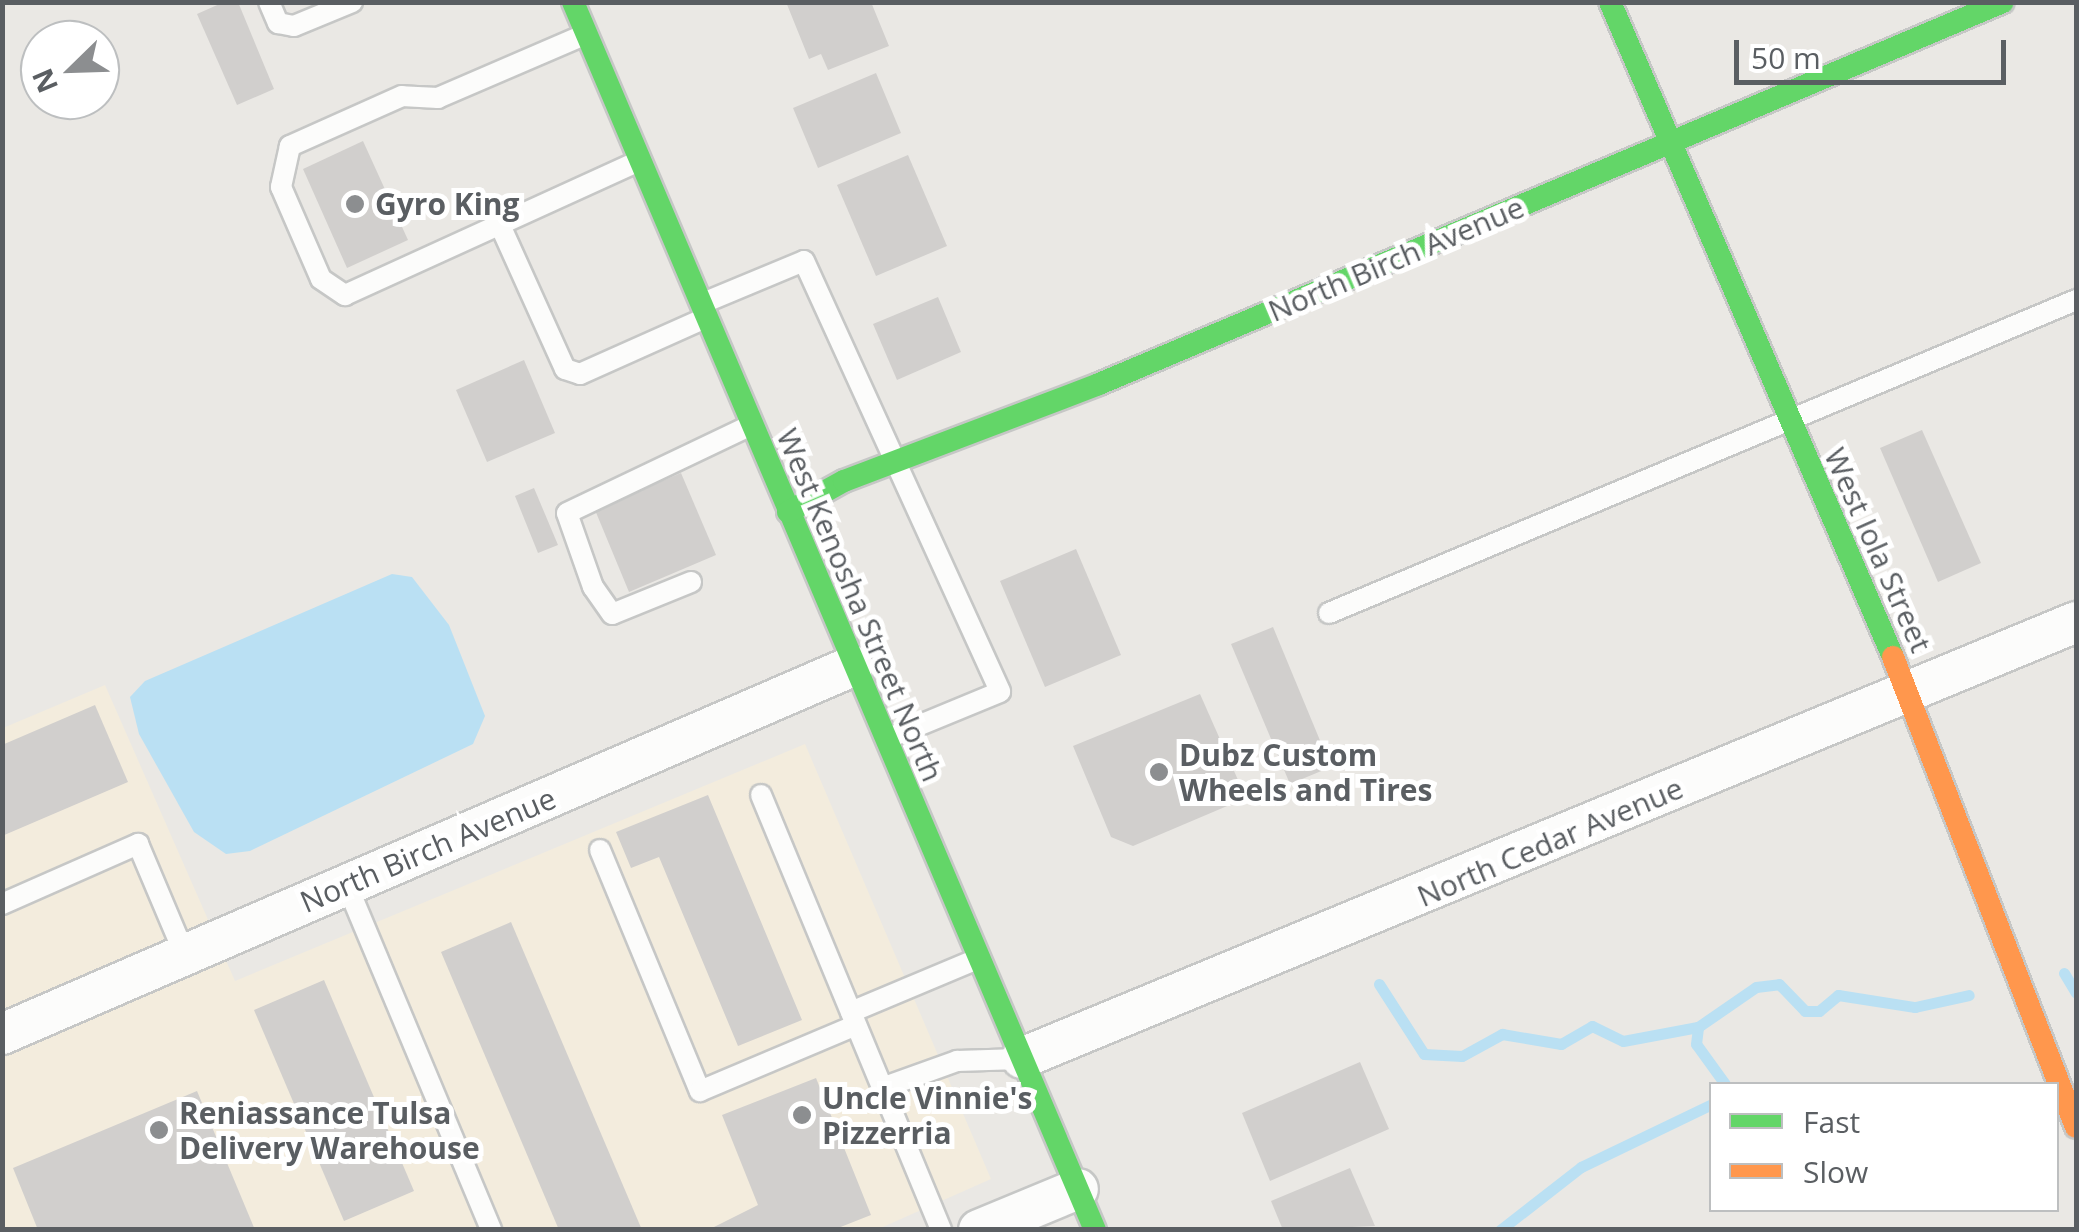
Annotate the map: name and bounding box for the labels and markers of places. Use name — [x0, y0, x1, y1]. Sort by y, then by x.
place label: Gyro King — [375, 186, 520, 222]
marker: Gyro King — [344, 193, 366, 215]
place label: Dubz Custom Wheels and Tires — [1179, 737, 1432, 808]
marker: Dubz Custom Wheels and Tires — [1148, 761, 1170, 783]
place label: Uncle Vinnie's Pizzerria — [822, 1080, 1032, 1150]
place label: Reniassance Tulsa Delivery Warehouse — [179, 1095, 480, 1166]
marker: Uncle Vinnie's Pizzerria — [791, 1104, 813, 1126]
marker: Reniassance Tulsa Delivery Warehouse — [148, 1119, 170, 1141]

